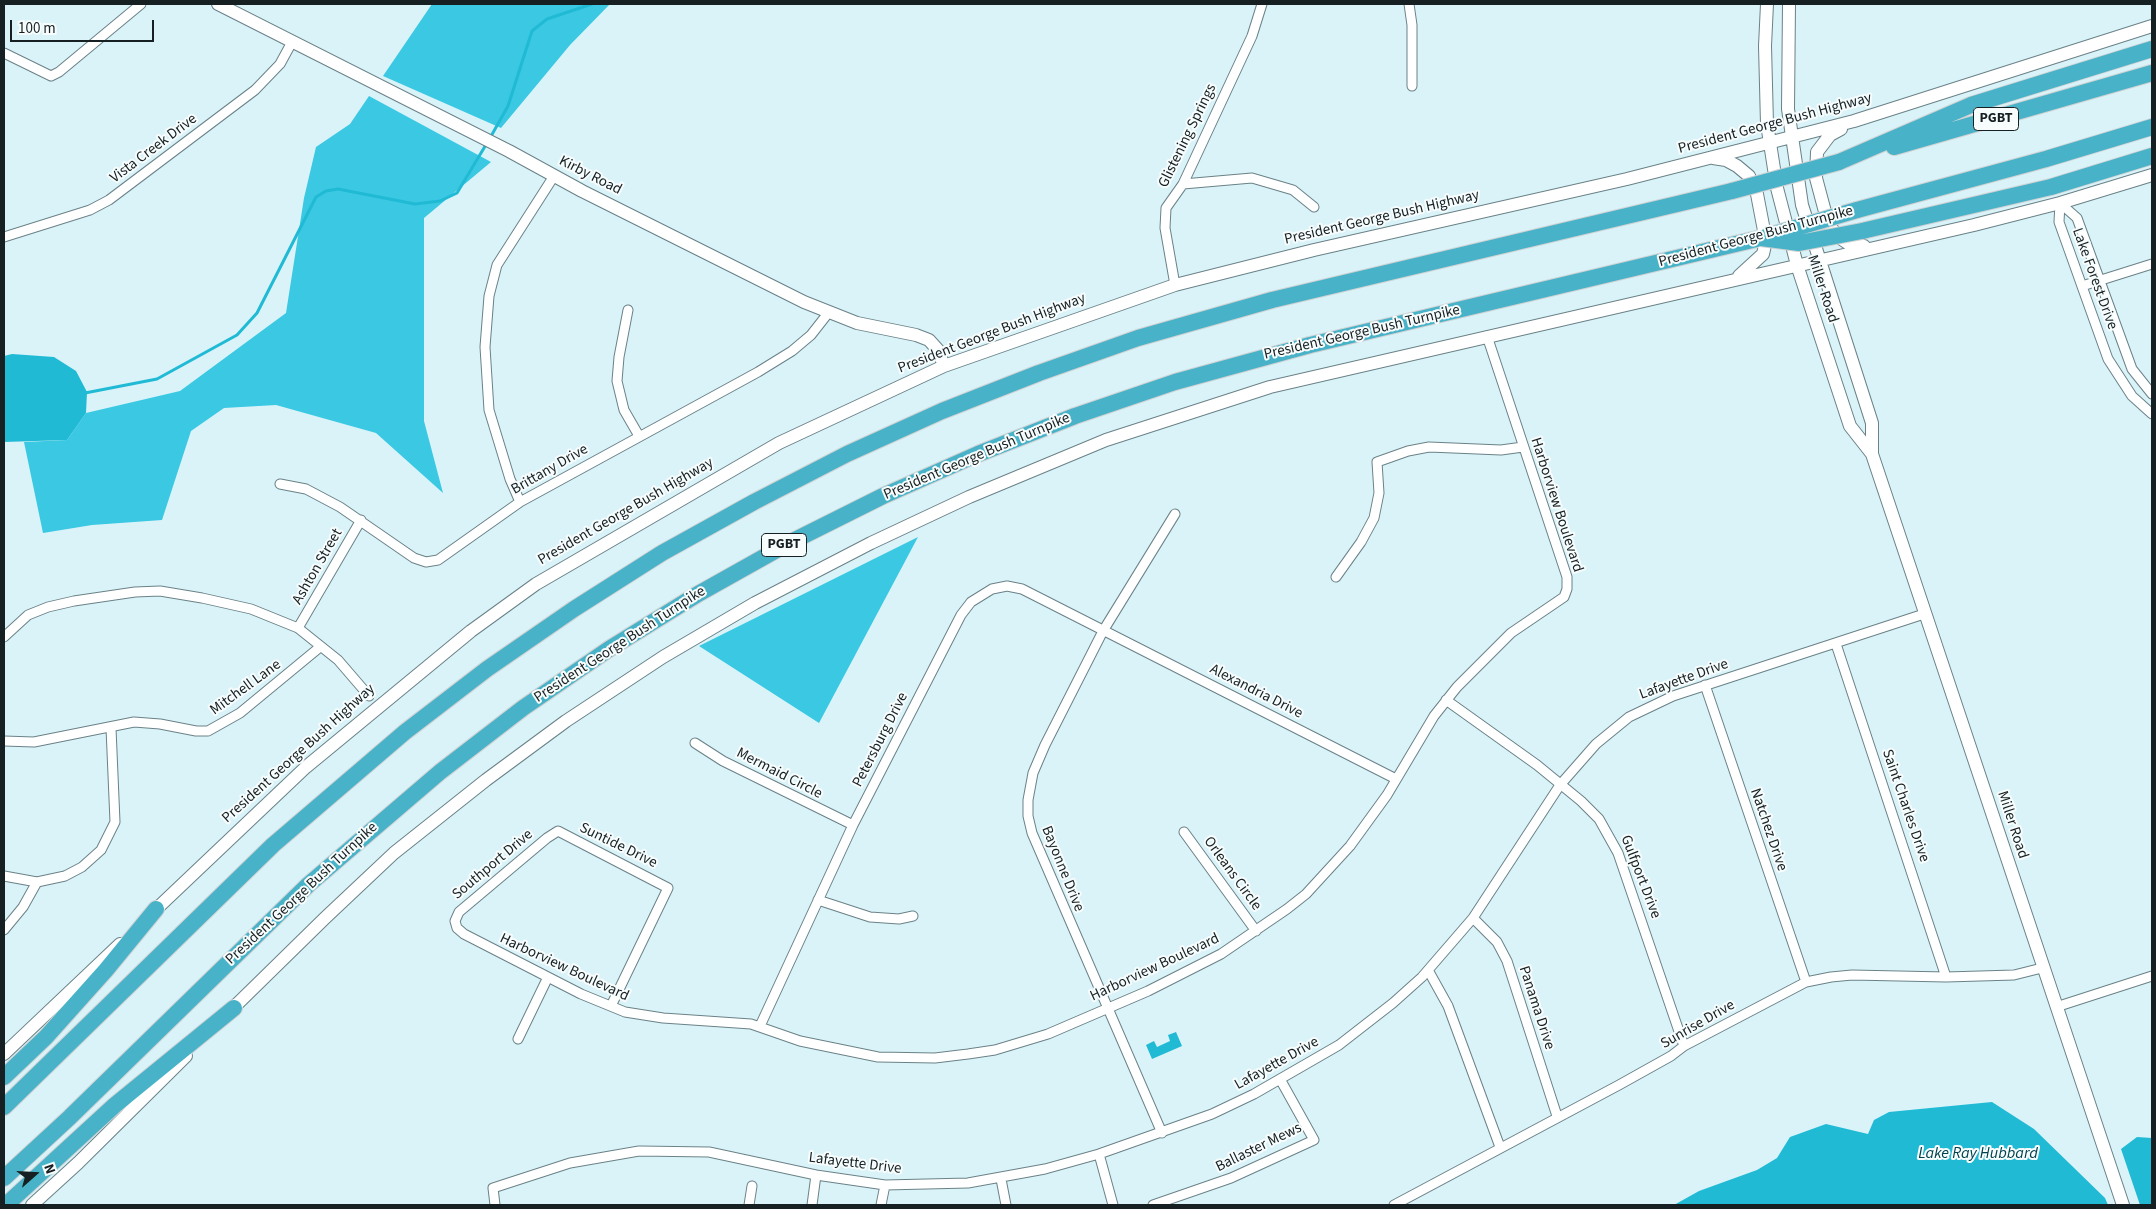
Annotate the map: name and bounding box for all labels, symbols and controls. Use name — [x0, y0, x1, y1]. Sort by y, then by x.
scale bar — [12, 10, 156, 42]
text: 100 m — [18, 18, 56, 39]
street label: Glistening Springs — [1155, 81, 1221, 191]
street label: President George Bush Highway — [1676, 89, 1874, 159]
road number: PGBT — [1974, 108, 2018, 130]
street label: Vista Creek Drive — [107, 110, 201, 188]
street label: Kirby Road — [556, 153, 624, 199]
street label: President George Bush Highway — [1283, 187, 1481, 249]
street label: President George Bush Turnpike — [1657, 202, 1855, 272]
street label: Lake Forest Drive — [2067, 226, 2121, 332]
street label: Miller Road — [1803, 253, 1841, 325]
street label: President George Bush Highway — [896, 290, 1088, 378]
street label: President George Bush Turnpike — [1262, 302, 1462, 364]
street label: President George Bush Turnpike — [881, 410, 1073, 504]
street label: Harborview Boulevard — [1526, 435, 1586, 575]
street label: Brittany Drive — [508, 441, 592, 499]
street label: President George Bush Highway — [535, 454, 717, 570]
street label: Ashton Street — [289, 526, 347, 608]
road number: PGBT — [762, 534, 806, 556]
street label: President George Bush Turnpike — [531, 583, 709, 707]
street label: Mitchell Lane — [207, 656, 285, 720]
street label: Lafayette Drive — [1637, 656, 1731, 704]
street label: Alexandria Drive — [1207, 661, 1305, 723]
street label: President George Bush Highway — [219, 681, 379, 827]
street label: Petersburg Drive — [849, 690, 913, 790]
street label: Mermaid Circle — [733, 745, 825, 803]
street label: Saint Charles Drive — [1877, 747, 1933, 865]
street label: Natchez Drive — [1745, 786, 1791, 874]
street label: Miller Road — [1993, 789, 2031, 861]
street label: President George Bush Turnpike — [222, 819, 382, 969]
street label: Suntide Drive — [576, 819, 660, 873]
street label: Bayonne Drive — [1037, 824, 1087, 914]
street label: Southport Drive — [449, 826, 537, 904]
street label: Gulfport Drive — [1616, 833, 1664, 921]
street label: Orleans Circle — [1199, 834, 1265, 914]
street label: Harborview Boulevard — [496, 930, 632, 1006]
street label: Harborview Boulevard — [1087, 930, 1223, 1006]
street label: Panama Drive — [1514, 964, 1558, 1052]
street label: Sunrise Drive — [1658, 997, 1738, 1053]
street label: Lafayette Drive — [1232, 1034, 1322, 1094]
street label: Ballaster Mews — [1213, 1119, 1305, 1177]
water label: Lake Ray Hubbard — [1918, 1144, 2038, 1164]
north arrow — [10, 1149, 60, 1199]
street label: Lafayette Drive — [808, 1149, 902, 1179]
text: N — [38, 1161, 60, 1177]

